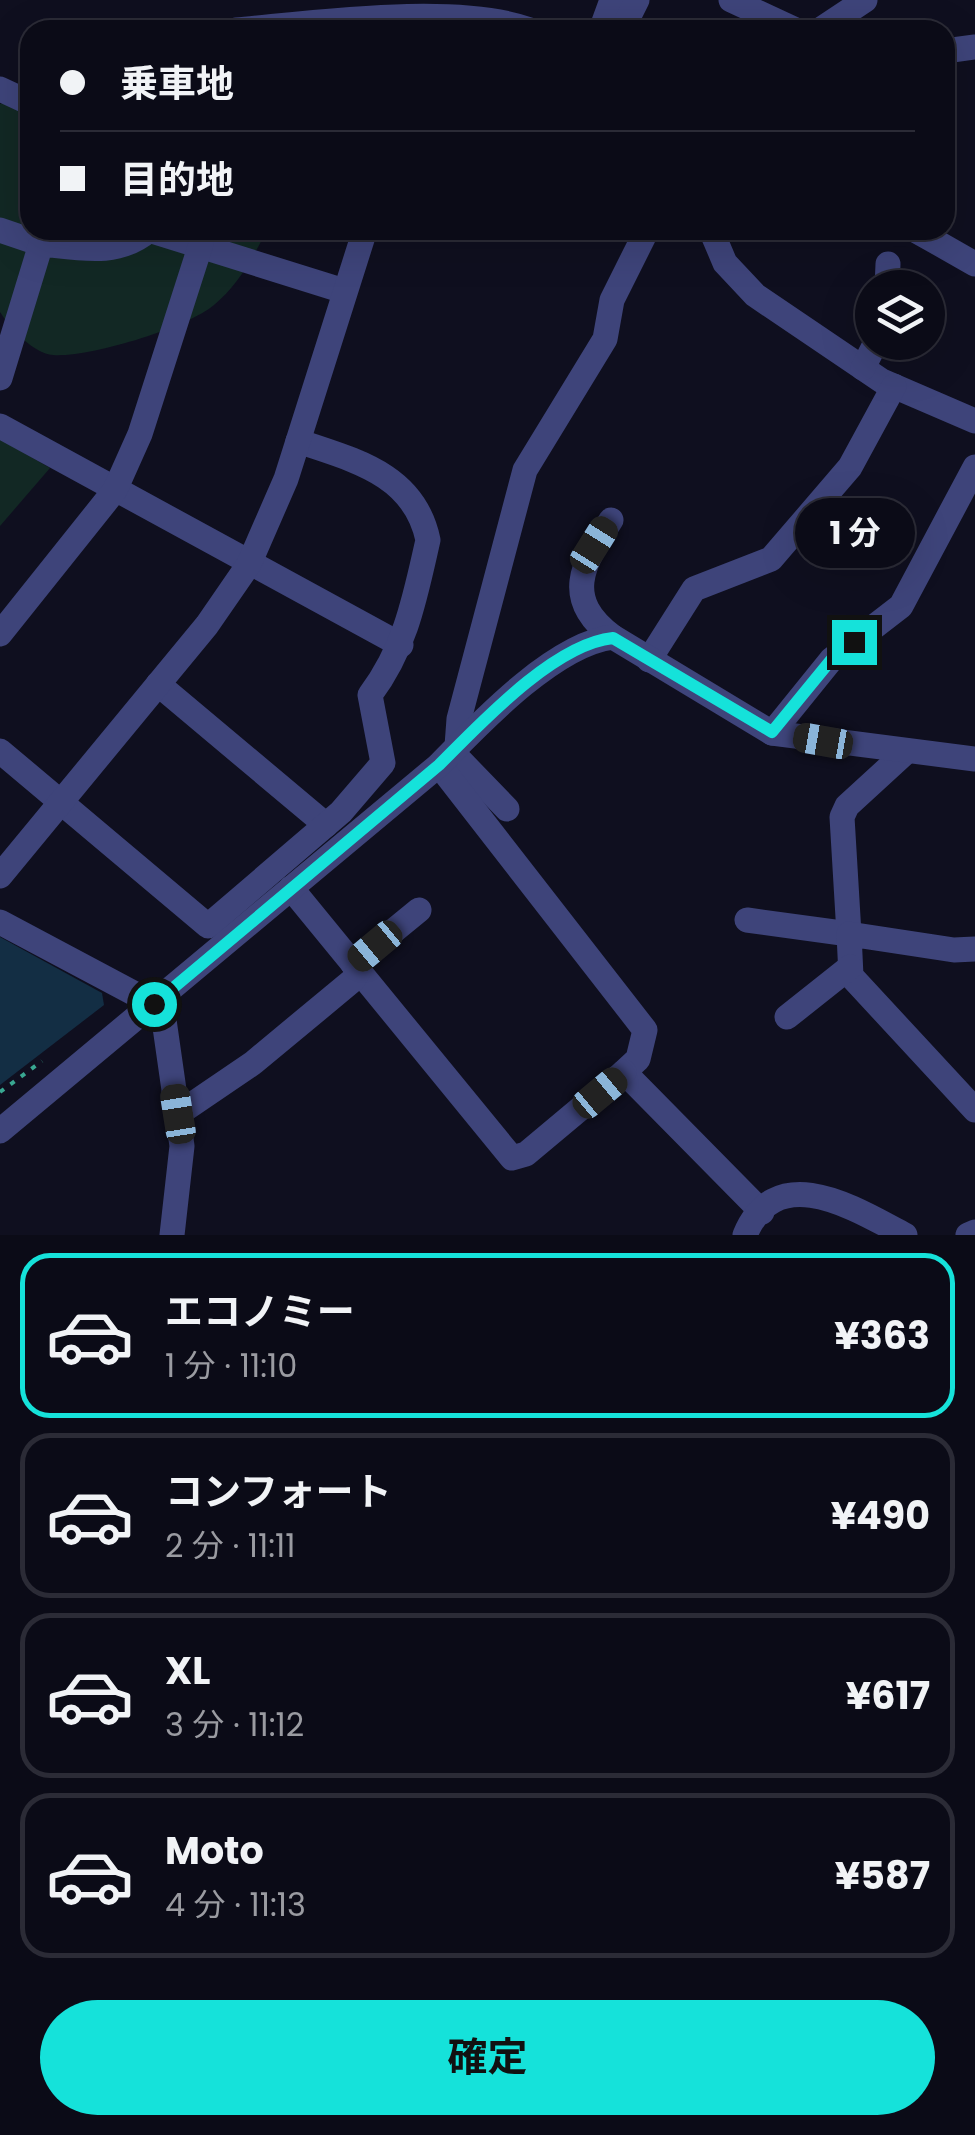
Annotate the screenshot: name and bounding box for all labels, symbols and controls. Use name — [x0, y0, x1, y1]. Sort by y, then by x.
text: 乗車地 — [120, 57, 234, 110]
text: 目的地 — [120, 153, 234, 206]
map controls — [855, 270, 945, 360]
button: layers — [855, 270, 945, 360]
callout: 1 分 — [794, 497, 914, 567]
text: 1 分 — [830, 510, 880, 555]
car — [565, 512, 623, 578]
route end — [832, 620, 877, 665]
car — [791, 721, 855, 761]
car — [342, 915, 408, 977]
route start — [132, 982, 177, 1027]
car — [567, 1062, 633, 1124]
car — [158, 1082, 198, 1146]
text: エコノミー — [165, 1285, 355, 1338]
icon: car — [45, 1291, 135, 1381]
text: ¥363 — [834, 1309, 930, 1362]
text: 1 分 · 11:10 — [165, 1343, 297, 1388]
text: コンフォート — [165, 1465, 392, 1518]
icon: car — [45, 1471, 135, 1561]
text: ¥490 — [831, 1489, 930, 1542]
text: 2 分 · 11:11 — [165, 1523, 296, 1568]
text: XL — [165, 1644, 210, 1697]
icon: car — [45, 1651, 135, 1741]
text: ¥617 — [846, 1669, 930, 1722]
text: 3 分 · 11:12 — [165, 1702, 304, 1747]
text: Moto — [165, 1824, 264, 1877]
icon: car — [45, 1831, 135, 1921]
text: ¥587 — [835, 1849, 930, 1902]
text: 4 分 · 11:13 — [165, 1882, 306, 1927]
button: 確定 — [40, 2000, 935, 2115]

